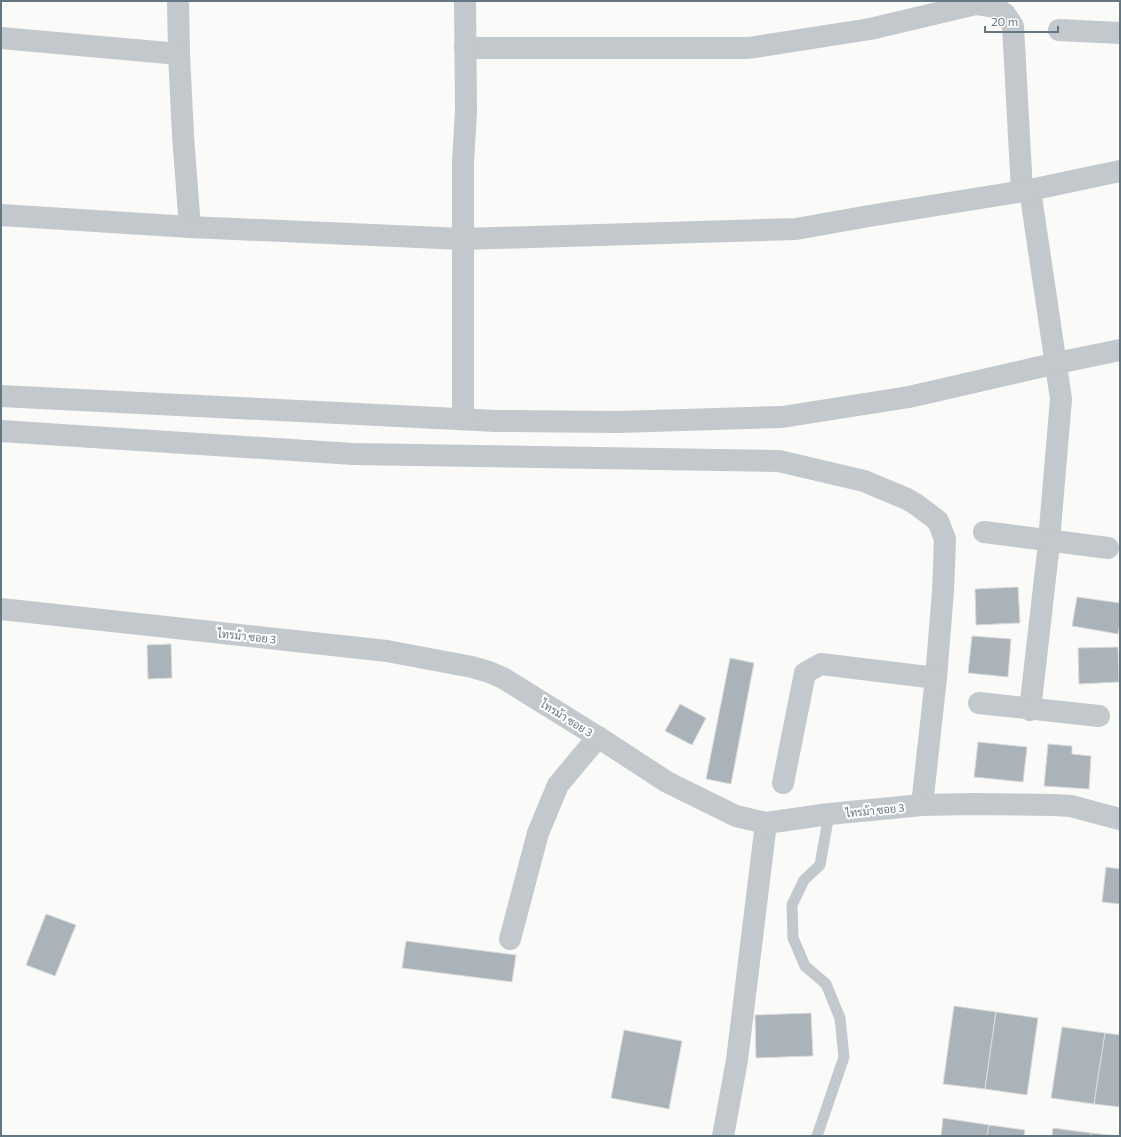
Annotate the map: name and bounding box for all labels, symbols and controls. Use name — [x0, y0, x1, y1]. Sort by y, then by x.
scale bar — [985, 8, 1058, 34]
text: 20 m — [991, 14, 1018, 28]
street label: ไทรม้า ซอย 3 — [216, 625, 277, 646]
street label: ไทรม้า ซอย 3 — [538, 695, 596, 739]
street label: ไทรม้า ซอย 3 — [844, 799, 905, 820]

